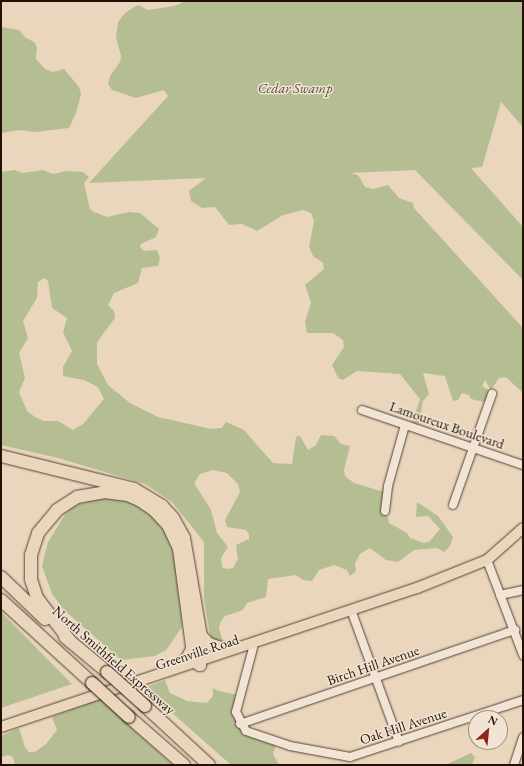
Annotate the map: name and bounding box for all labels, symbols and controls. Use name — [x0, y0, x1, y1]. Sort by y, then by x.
park label: Cedar Swamp — [258, 80, 332, 96]
street label: Lamoureux Boulevard — [388, 398, 506, 452]
street label: North Smithfield Expressway — [49, 602, 179, 718]
street label: Greenville Road — [153, 631, 241, 673]
street label: Birch Hill Avenue — [325, 641, 421, 689]
street label: Oak Hill Avenue — [358, 704, 448, 748]
north arrow — [468, 710, 508, 750]
text: N — [486, 712, 500, 728]

